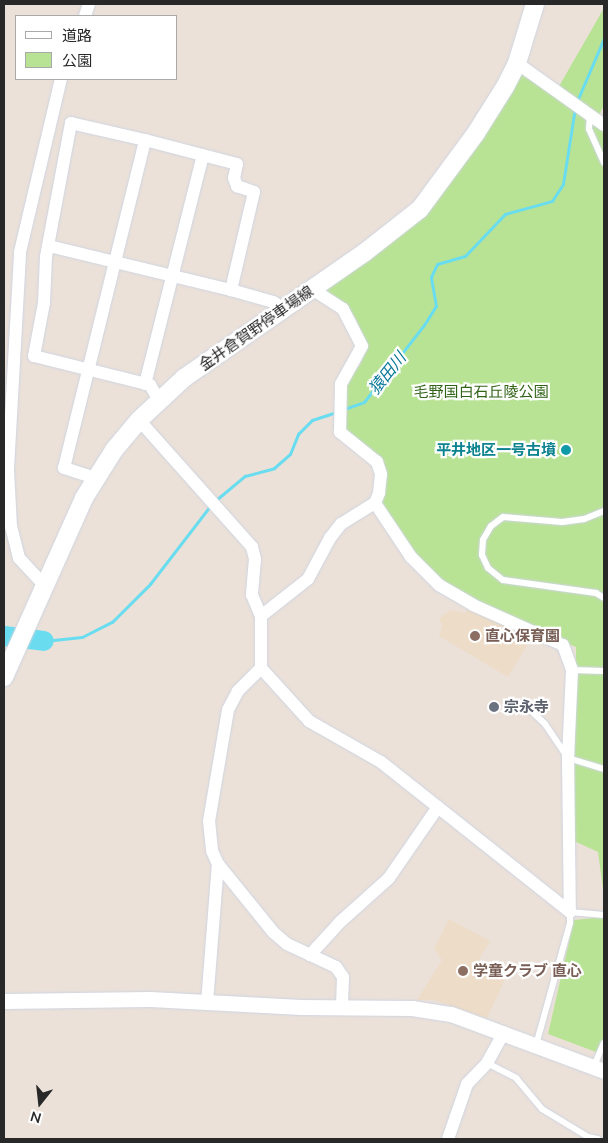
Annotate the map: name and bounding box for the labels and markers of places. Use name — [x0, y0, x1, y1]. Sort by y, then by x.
place label: 平井地区一号古墳 — [436, 441, 556, 459]
marker: 平井地区一号古墳 — [560, 444, 572, 456]
place label: 直心保育園 — [485, 627, 560, 645]
marker: 直心保育園 — [469, 630, 481, 642]
place label: 宗永寺 — [504, 698, 549, 716]
marker: 宗永寺 — [488, 701, 500, 713]
place label: 学童クラブ 直心 — [473, 962, 582, 980]
marker: 学童クラブ 直心 — [457, 965, 469, 977]

